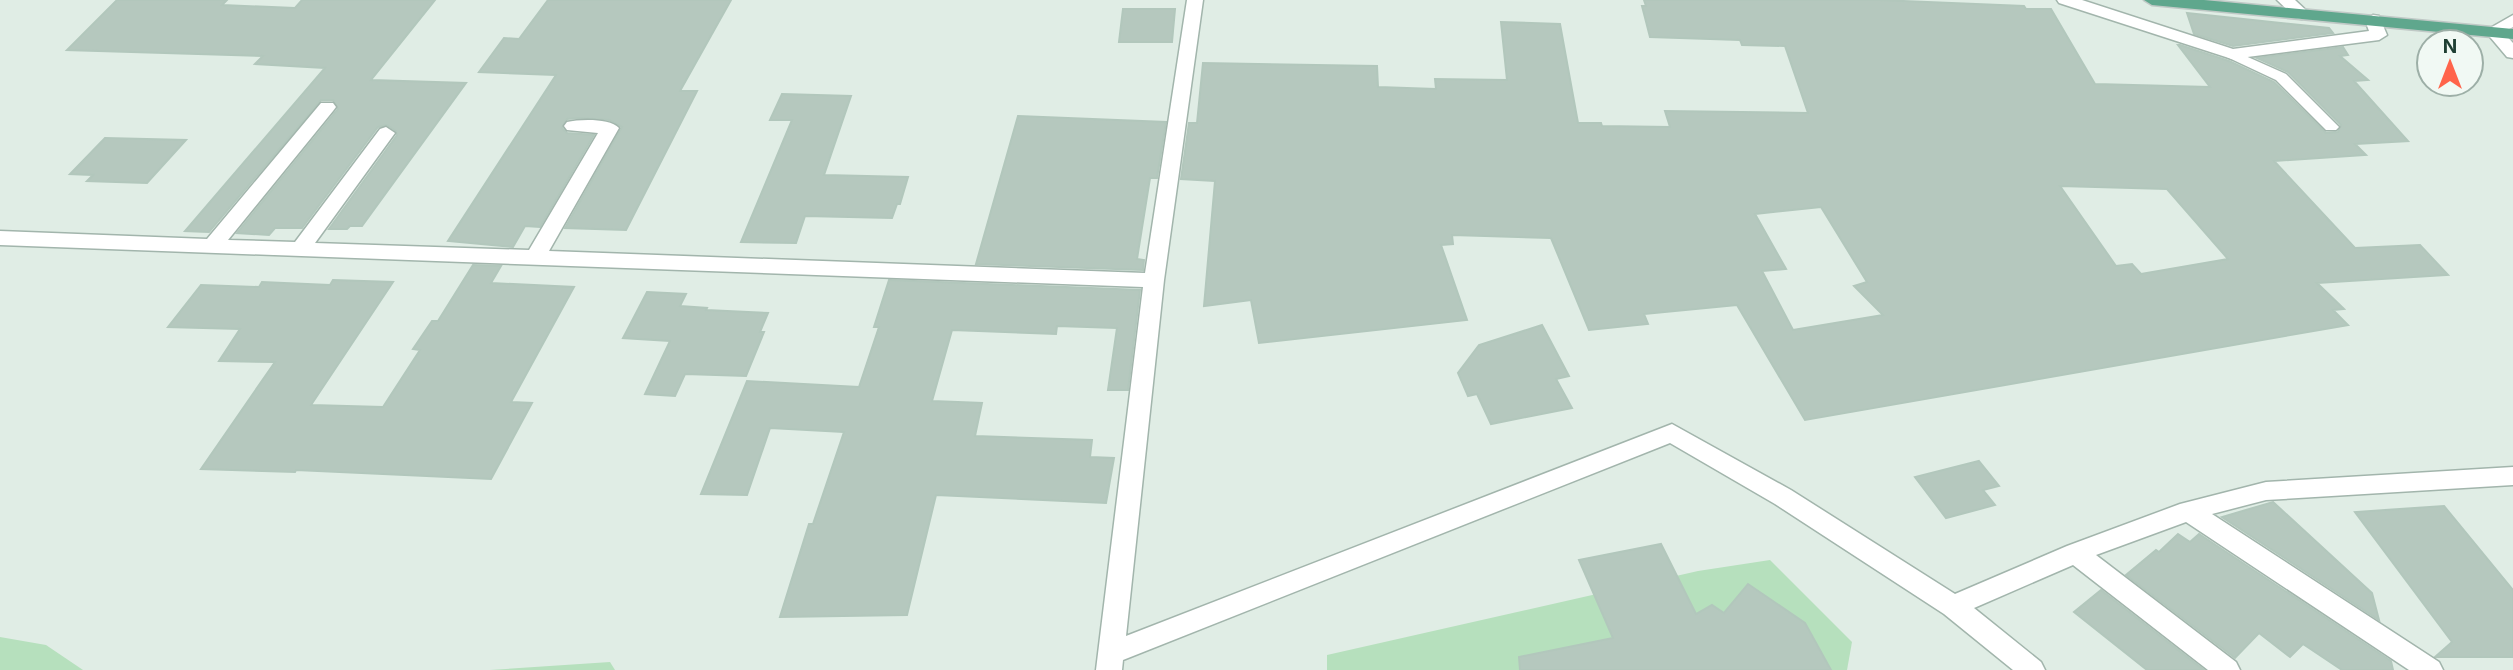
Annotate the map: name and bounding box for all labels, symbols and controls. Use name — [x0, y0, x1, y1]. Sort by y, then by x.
north arrow — [2415, 28, 2485, 98]
text: N — [2443, 35, 2457, 58]

